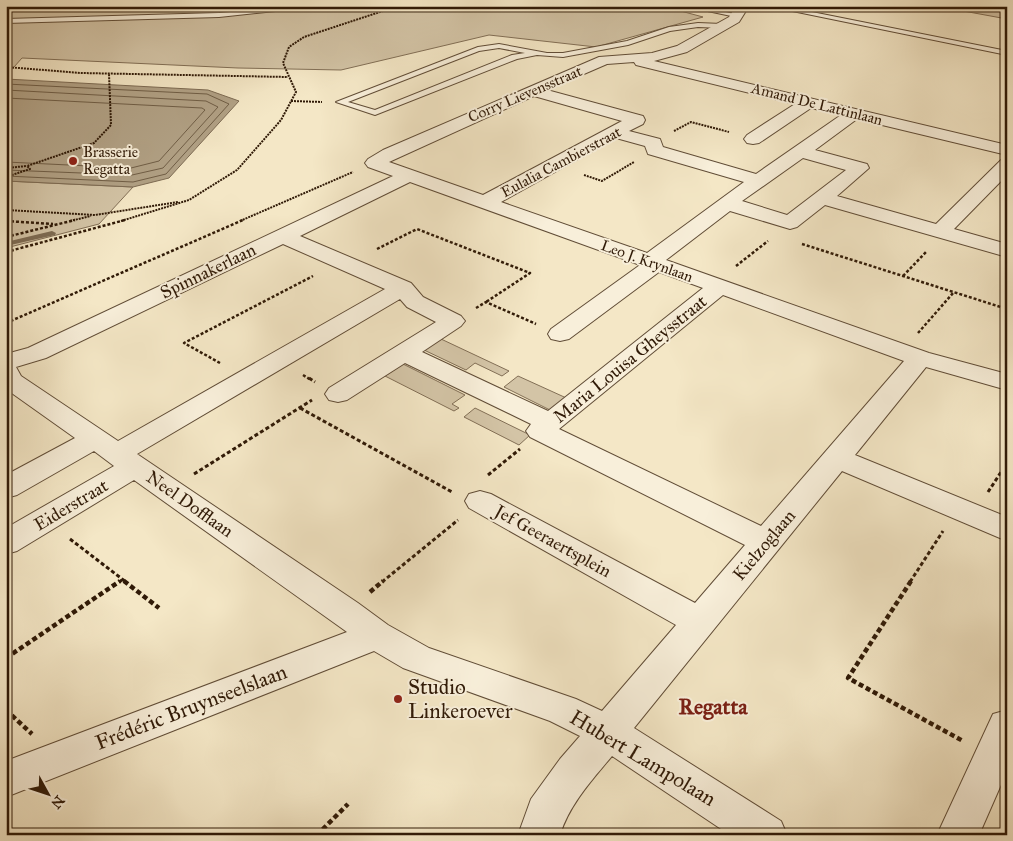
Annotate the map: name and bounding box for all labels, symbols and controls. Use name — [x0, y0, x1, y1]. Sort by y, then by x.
street label: Corry Lievensstraat — [465, 62, 585, 126]
street label: Amand De Lattinlaan — [749, 79, 884, 129]
street label: Eulalia Cambierstraat — [498, 122, 625, 201]
place label: Brasserie Regatta — [83, 143, 138, 178]
marker: Brasserie Regatta — [67, 155, 79, 167]
street label: Leo J. Krynlaan — [598, 236, 695, 287]
street label: Spinnakerlaan — [157, 238, 260, 304]
street label: Maria Louisa Gheysstraat — [549, 290, 712, 428]
street label: Neel Dofflaan — [142, 466, 238, 542]
street label: Eiderstraat — [30, 474, 112, 536]
street label: Jef Geeraertsplein — [489, 499, 615, 583]
street label: Kielzoglaan — [728, 505, 801, 586]
street label: Frédéric Bruynseelslaan — [91, 658, 291, 756]
place label: Studio Linkeroever — [408, 674, 513, 724]
marker: Studio Linkeroever — [392, 693, 404, 705]
district label: Regatta — [679, 693, 748, 720]
street label: Hubert Lampolaan — [565, 704, 721, 812]
north arrow — [22, 768, 72, 818]
text: N — [47, 792, 68, 812]

